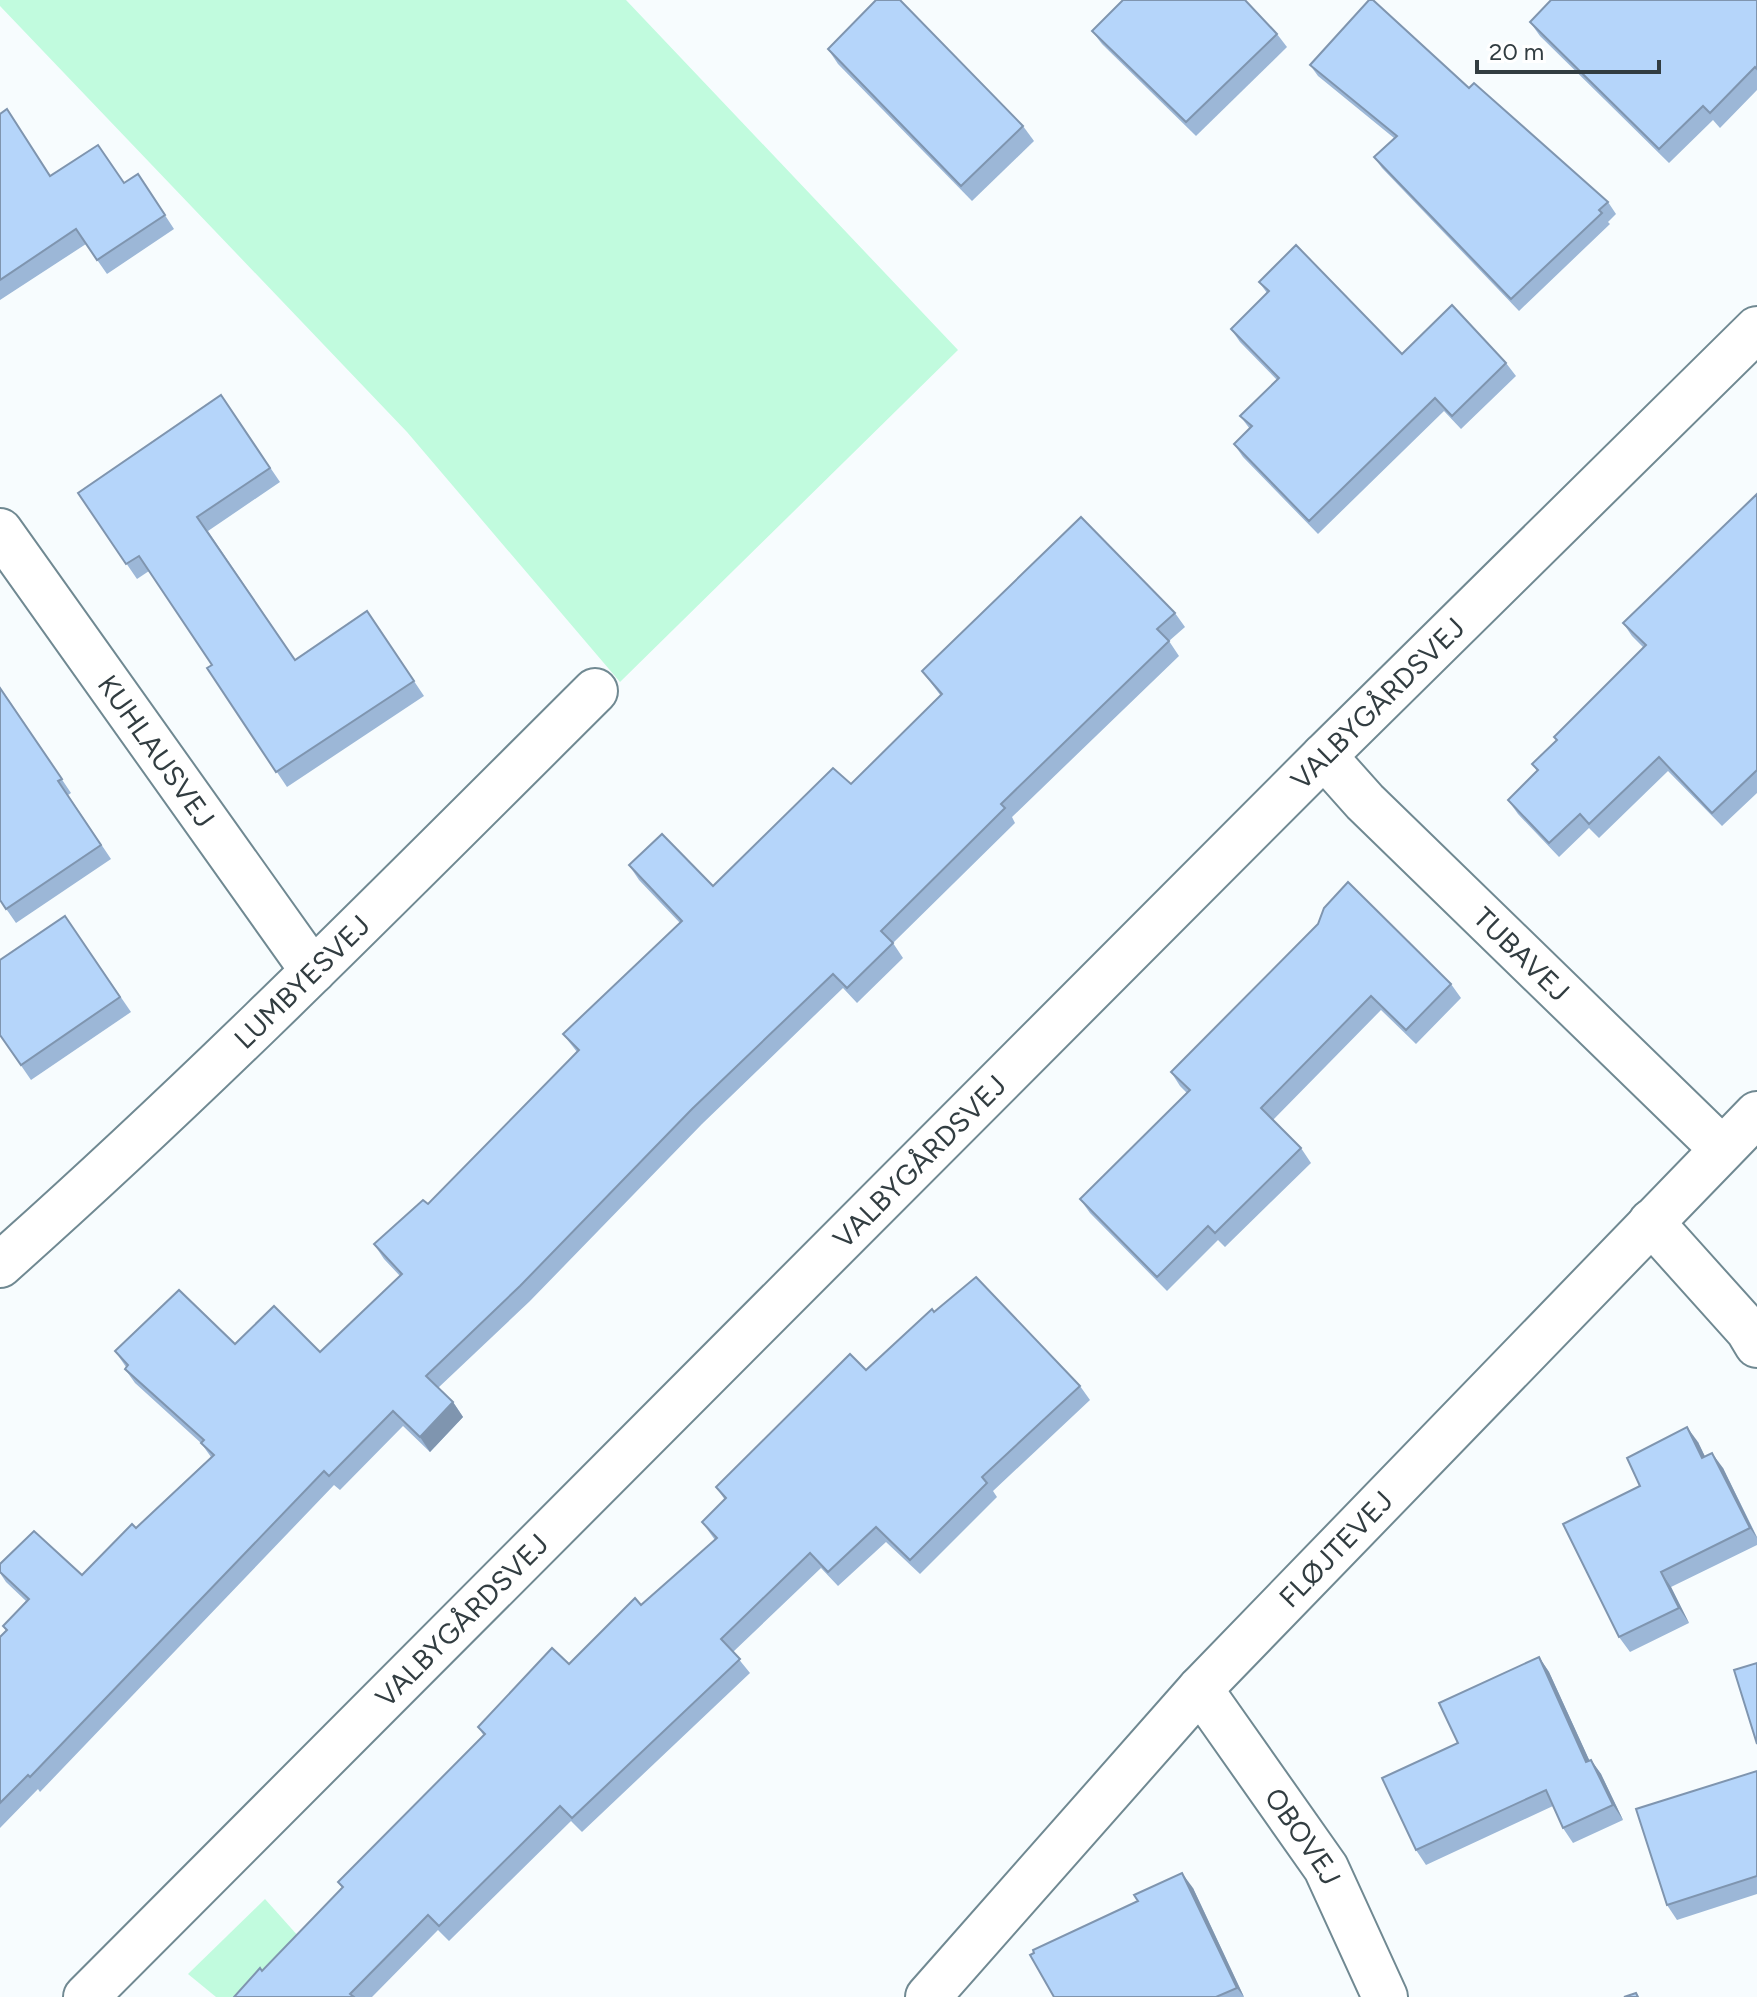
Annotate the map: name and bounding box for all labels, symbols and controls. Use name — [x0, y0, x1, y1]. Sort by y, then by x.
scale bar — [1477, 24, 1659, 74]
text: 20 m — [1489, 37, 1544, 66]
street label: VALBYGÅRDSVEJ — [1284, 610, 1471, 796]
street label: KUHLAUSVEJ — [91, 668, 222, 834]
street label: TUBAVEJ — [1467, 900, 1577, 1008]
street label: LUMBYESVEJ — [227, 908, 377, 1055]
street label: VALBYGÅRDSVEJ — [826, 1068, 1013, 1255]
street label: FLØJTEVEJ — [1272, 1484, 1400, 1614]
street label: VALBYGÅRDSVEJ — [368, 1527, 555, 1714]
street label: OBOVEJ — [1258, 1781, 1348, 1890]

